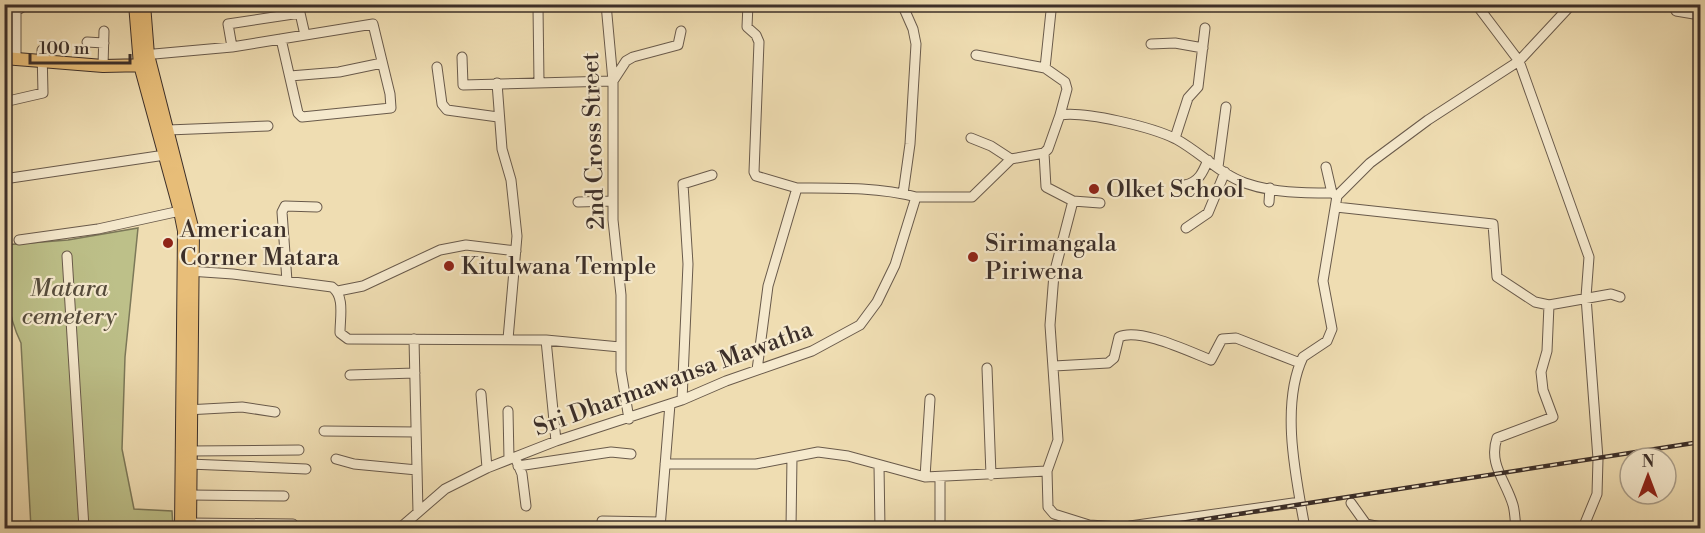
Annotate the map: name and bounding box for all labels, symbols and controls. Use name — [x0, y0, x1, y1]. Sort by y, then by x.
scale bar — [30, 27, 130, 65]
text: 100 m — [39, 37, 90, 60]
street label: 2nd Cross Street — [576, 51, 612, 230]
place label: Olket School — [1106, 175, 1244, 205]
marker: Olket School — [1087, 182, 1101, 196]
place label: American Corner Matara — [179, 215, 340, 273]
place label: Sirimangala Piriwena — [985, 229, 1118, 287]
marker: American Corner Matara — [161, 236, 175, 250]
marker: Sirimangala Piriwena — [966, 250, 980, 264]
place label: Kitulwana Temple — [461, 252, 656, 282]
marker: Kitulwana Temple — [442, 259, 456, 273]
park label: Matara cemetery — [21, 274, 117, 332]
street label: Sri Dharmawansa Mawatha — [530, 314, 818, 443]
north arrow — [1618, 446, 1678, 506]
text: N — [1642, 452, 1655, 472]

